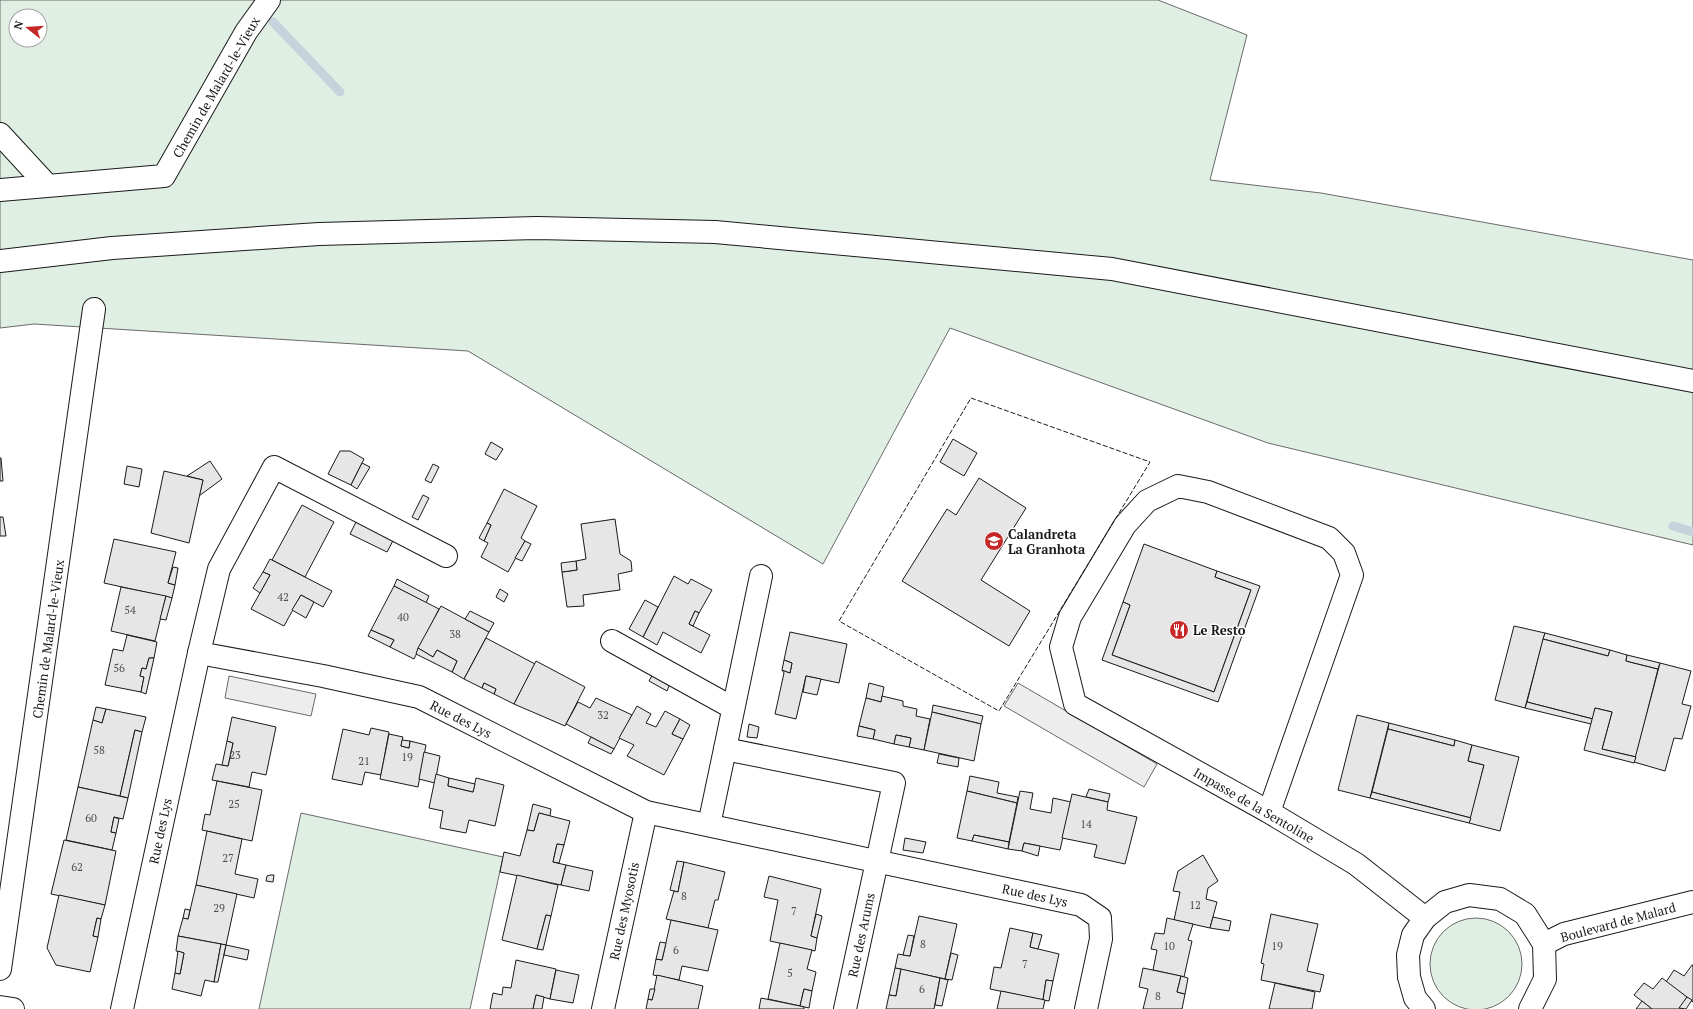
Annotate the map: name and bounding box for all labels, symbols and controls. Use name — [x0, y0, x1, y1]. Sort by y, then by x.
north arrow — [8, 8, 48, 48]
street label: Chemin de Malard-le-Vieux — [168, 13, 264, 161]
text: N — [11, 18, 27, 31]
place label: Calandreta La Granhota — [1008, 525, 1086, 558]
school or university icon: Calandreta La Granhota — [983, 530, 1005, 552]
street label: Chemin de Malard-le-Vieux — [28, 558, 68, 720]
house number: 42 — [277, 590, 289, 604]
house number: 54 — [124, 603, 136, 617]
house number: 40 — [397, 610, 409, 624]
restaurant icon: Le Resto — [1168, 619, 1190, 641]
place label: Le Resto — [1193, 621, 1246, 639]
house number: 38 — [449, 627, 461, 641]
house number: 56 — [113, 661, 125, 675]
street label: Rue des Lys — [427, 696, 495, 742]
house number: 32 — [597, 708, 609, 722]
house number: 58 — [93, 743, 105, 757]
house number: 23 — [229, 748, 241, 762]
house number: 19 — [401, 750, 413, 764]
house number: 21 — [358, 754, 370, 768]
street label: Impasse de la Sentoline — [1190, 763, 1318, 847]
street label: Rue des Lys — [144, 797, 176, 865]
house number: 25 — [228, 797, 240, 811]
house number: 60 — [85, 811, 97, 825]
house number: 14 — [1080, 817, 1092, 831]
house number: 27 — [222, 851, 234, 865]
house number: 62 — [71, 860, 83, 874]
street label: Rue des Myosotis — [605, 860, 643, 962]
street label: Rue des Lys — [1001, 879, 1069, 911]
house number: 8 — [681, 889, 687, 903]
street label: Rue des Arums — [843, 891, 879, 979]
house number: 12 — [1189, 898, 1201, 912]
street label: Boulevard de Malard — [1558, 898, 1678, 946]
house number: 29 — [213, 901, 225, 915]
house number: 7 — [791, 904, 797, 918]
house number: 8 — [920, 937, 926, 951]
house number: 10 — [1163, 939, 1175, 953]
house number: 19 — [1271, 939, 1283, 953]
house number: 6 — [673, 943, 679, 957]
house number: 7 — [1022, 957, 1028, 971]
house number: 5 — [787, 966, 793, 980]
house number: 6 — [919, 982, 925, 996]
house number: 8 — [1155, 989, 1161, 1003]

